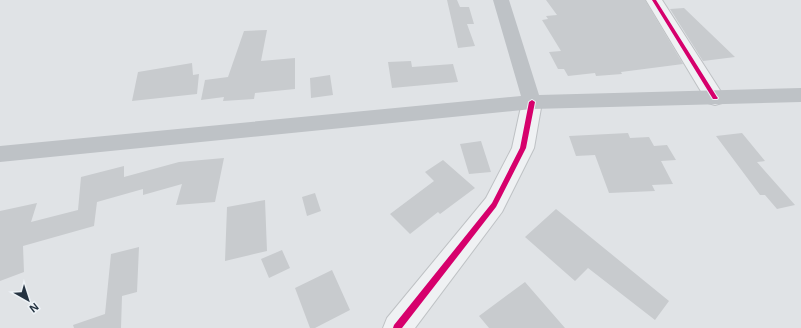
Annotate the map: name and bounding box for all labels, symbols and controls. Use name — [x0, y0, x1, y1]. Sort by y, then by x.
north arrow — [8, 280, 48, 320]
text: N — [27, 301, 41, 315]

